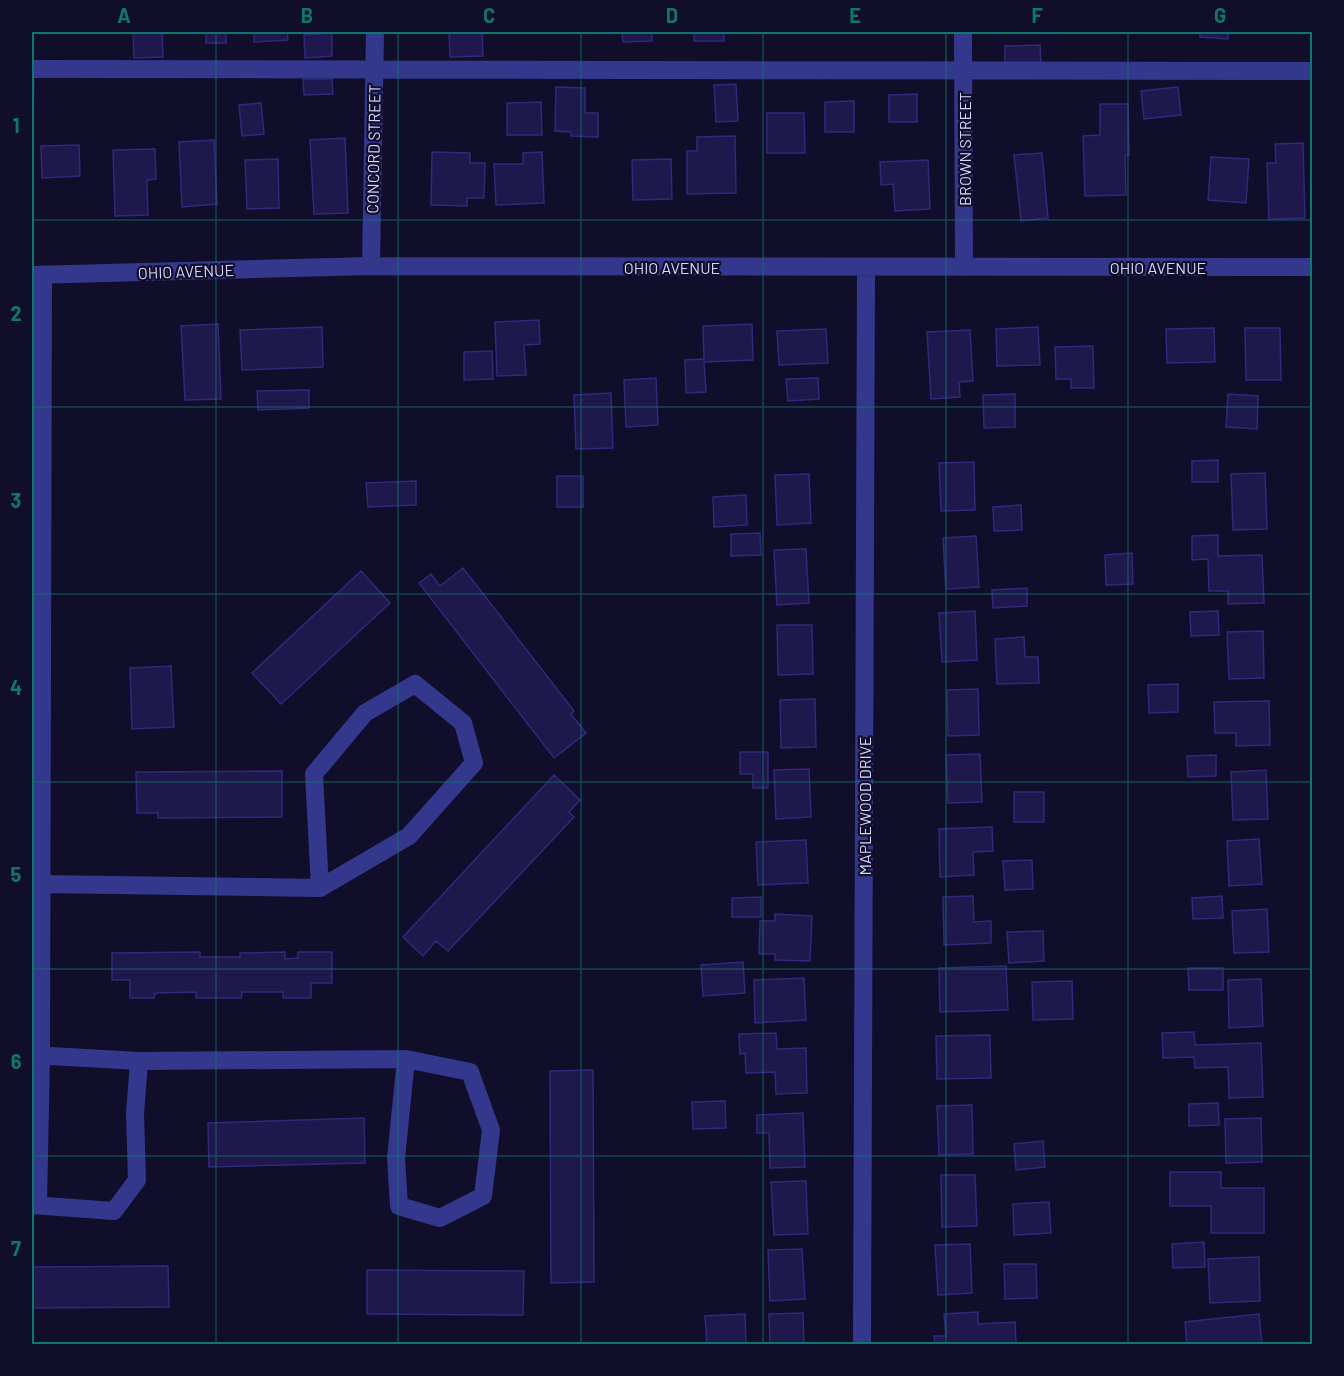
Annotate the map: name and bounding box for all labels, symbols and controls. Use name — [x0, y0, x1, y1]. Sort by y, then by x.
text: A — [117, 3, 131, 27]
text: B — [301, 3, 313, 27]
text: C — [483, 3, 495, 27]
text: D — [666, 3, 678, 27]
text: E — [849, 3, 861, 27]
text: F — [1031, 3, 1043, 27]
text: G — [1214, 3, 1226, 27]
street label: CONCORD STREET — [362, 84, 384, 214]
street label: BROWN STREET — [955, 92, 974, 206]
text: 1 — [12, 113, 20, 137]
street label: OHIO AVENUE — [624, 258, 720, 277]
street label: OHIO AVENUE — [1110, 258, 1206, 277]
street label: OHIO AVENUE — [137, 260, 235, 282]
text: 2 — [10, 301, 22, 325]
text: 3 — [11, 488, 21, 512]
text: 4 — [10, 675, 22, 699]
street label: MAPLEWOOD DRIVE — [855, 736, 874, 876]
text: 5 — [11, 862, 22, 886]
text: 6 — [11, 1049, 22, 1073]
text: 7 — [11, 1236, 21, 1260]

